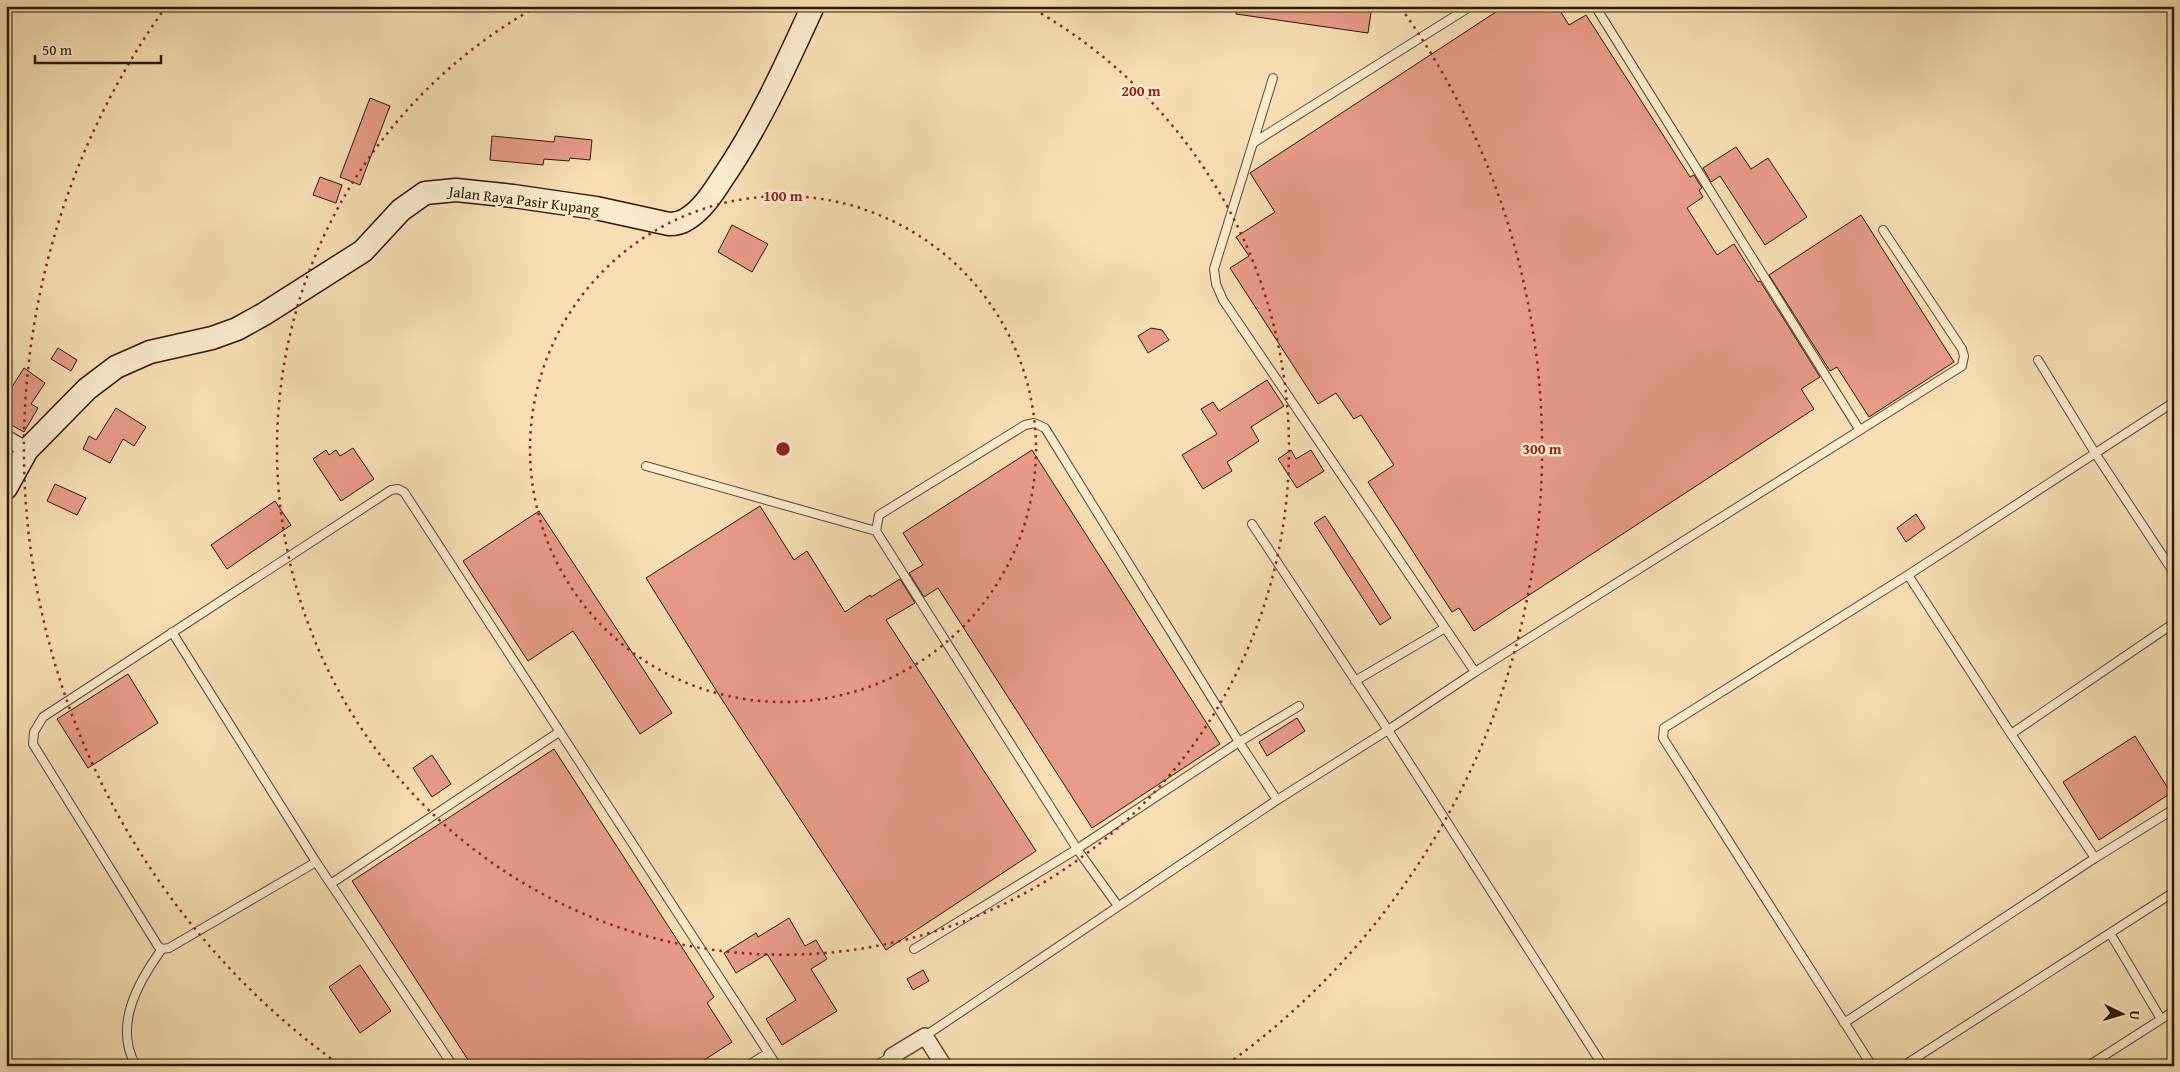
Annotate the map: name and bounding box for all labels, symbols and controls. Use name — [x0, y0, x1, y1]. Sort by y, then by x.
scale bar — [35, 32, 161, 64]
text: 50 m — [42, 39, 73, 60]
text: 200 m — [1121, 80, 1161, 101]
street label: Jalan Raya Pasir Kupang — [446, 180, 601, 220]
text: 100 m — [763, 185, 803, 206]
text: 300 m — [1522, 438, 1562, 459]
centre of rings — [774, 440, 792, 458]
north arrow — [2098, 990, 2148, 1040]
text: U — [2125, 1010, 2145, 1021]

